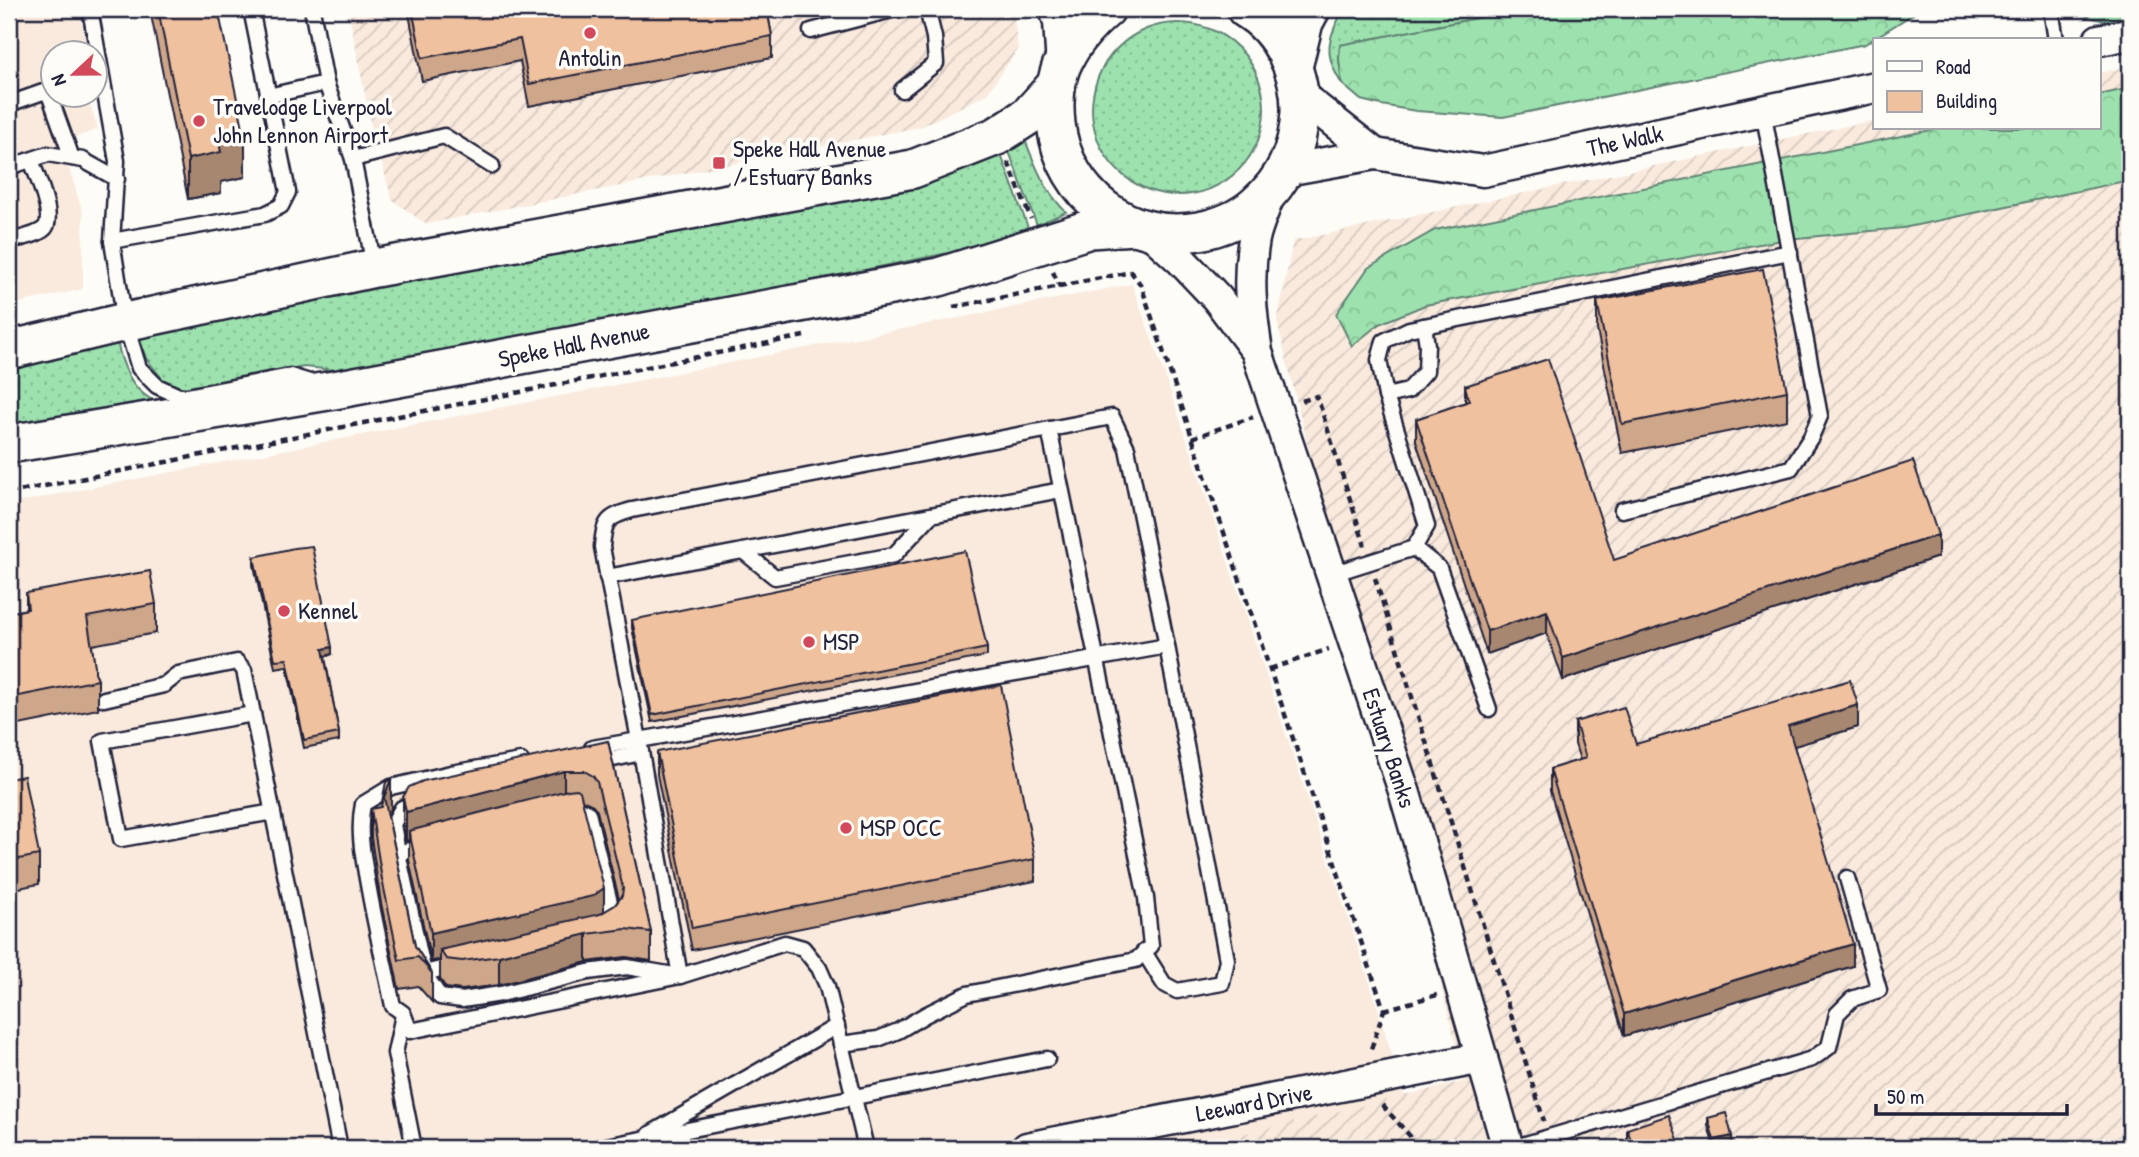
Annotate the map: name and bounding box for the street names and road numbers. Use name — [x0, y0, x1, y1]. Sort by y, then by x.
street label: The Walk — [1584, 116, 1666, 164]
street label: Speke Hall Avenue — [496, 314, 653, 374]
street label: Estuary Banks — [1356, 684, 1424, 811]
street label: Leeward Drive — [1193, 1075, 1315, 1129]

